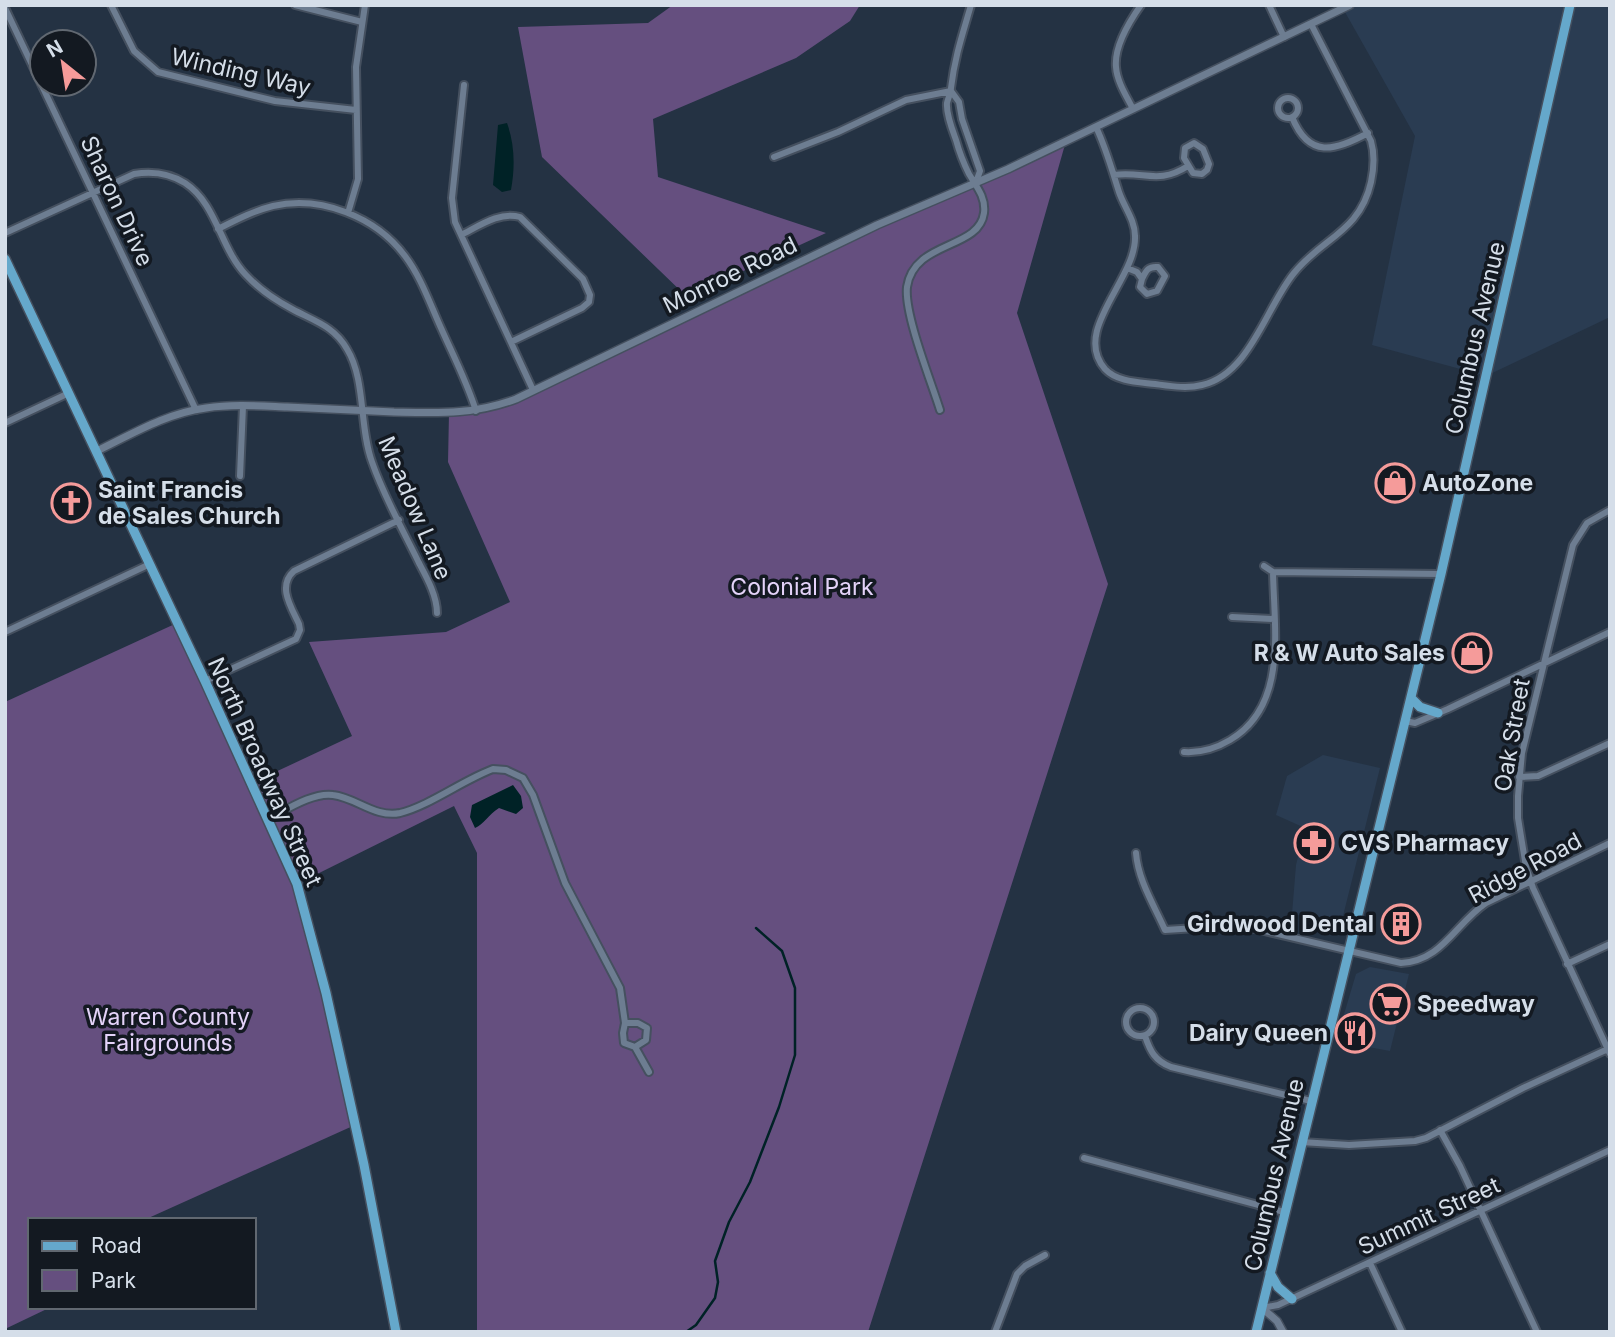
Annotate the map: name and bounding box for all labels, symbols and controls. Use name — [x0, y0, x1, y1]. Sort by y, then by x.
north arrow — [28, 28, 98, 98]
text: N — [43, 35, 67, 62]
street label: Winding Way — [168, 42, 314, 102]
street label: Sharon Drive — [75, 131, 159, 271]
street label: Monroe Road — [658, 231, 802, 319]
street label: Columbus Avenue — [1439, 239, 1511, 437]
street label: Meadow Lane — [372, 432, 458, 584]
shop icon: AutoZone — [1374, 462, 1416, 504]
place label: AutoZone — [1422, 469, 1533, 497]
place label: Saint Francis de Sales Church — [98, 476, 281, 530]
church icon: Saint Francis de Sales Church — [50, 482, 92, 524]
park label: Colonial Park — [730, 573, 874, 601]
shop icon: R & W Auto Sales — [1451, 632, 1493, 674]
place label: R & W Auto Sales — [1254, 639, 1445, 667]
street label: North Broadway Street — [202, 653, 328, 891]
street label: Oak Street — [1488, 676, 1536, 794]
pharmacy icon: CVS Pharmacy — [1293, 822, 1335, 864]
street label: Ridge Road — [1464, 827, 1586, 909]
place label: CVS Pharmacy — [1341, 829, 1509, 857]
building icon: Girdwood Dental — [1380, 903, 1422, 945]
place label: Girdwood Dental — [1187, 910, 1374, 938]
supermarket icon: Speedway — [1369, 983, 1411, 1025]
place label: Speedway — [1417, 990, 1535, 1018]
park label: Warren County Fairgrounds — [86, 1003, 250, 1057]
restaurant icon: Dairy Queen — [1334, 1012, 1376, 1054]
place label: Dairy Queen — [1189, 1019, 1328, 1047]
street label: Columbus Avenue — [1238, 1076, 1310, 1274]
street label: Summit Street — [1354, 1171, 1505, 1261]
legend — [28, 1218, 256, 1309]
text: Road — [91, 1233, 142, 1258]
text: Park — [91, 1268, 136, 1293]

